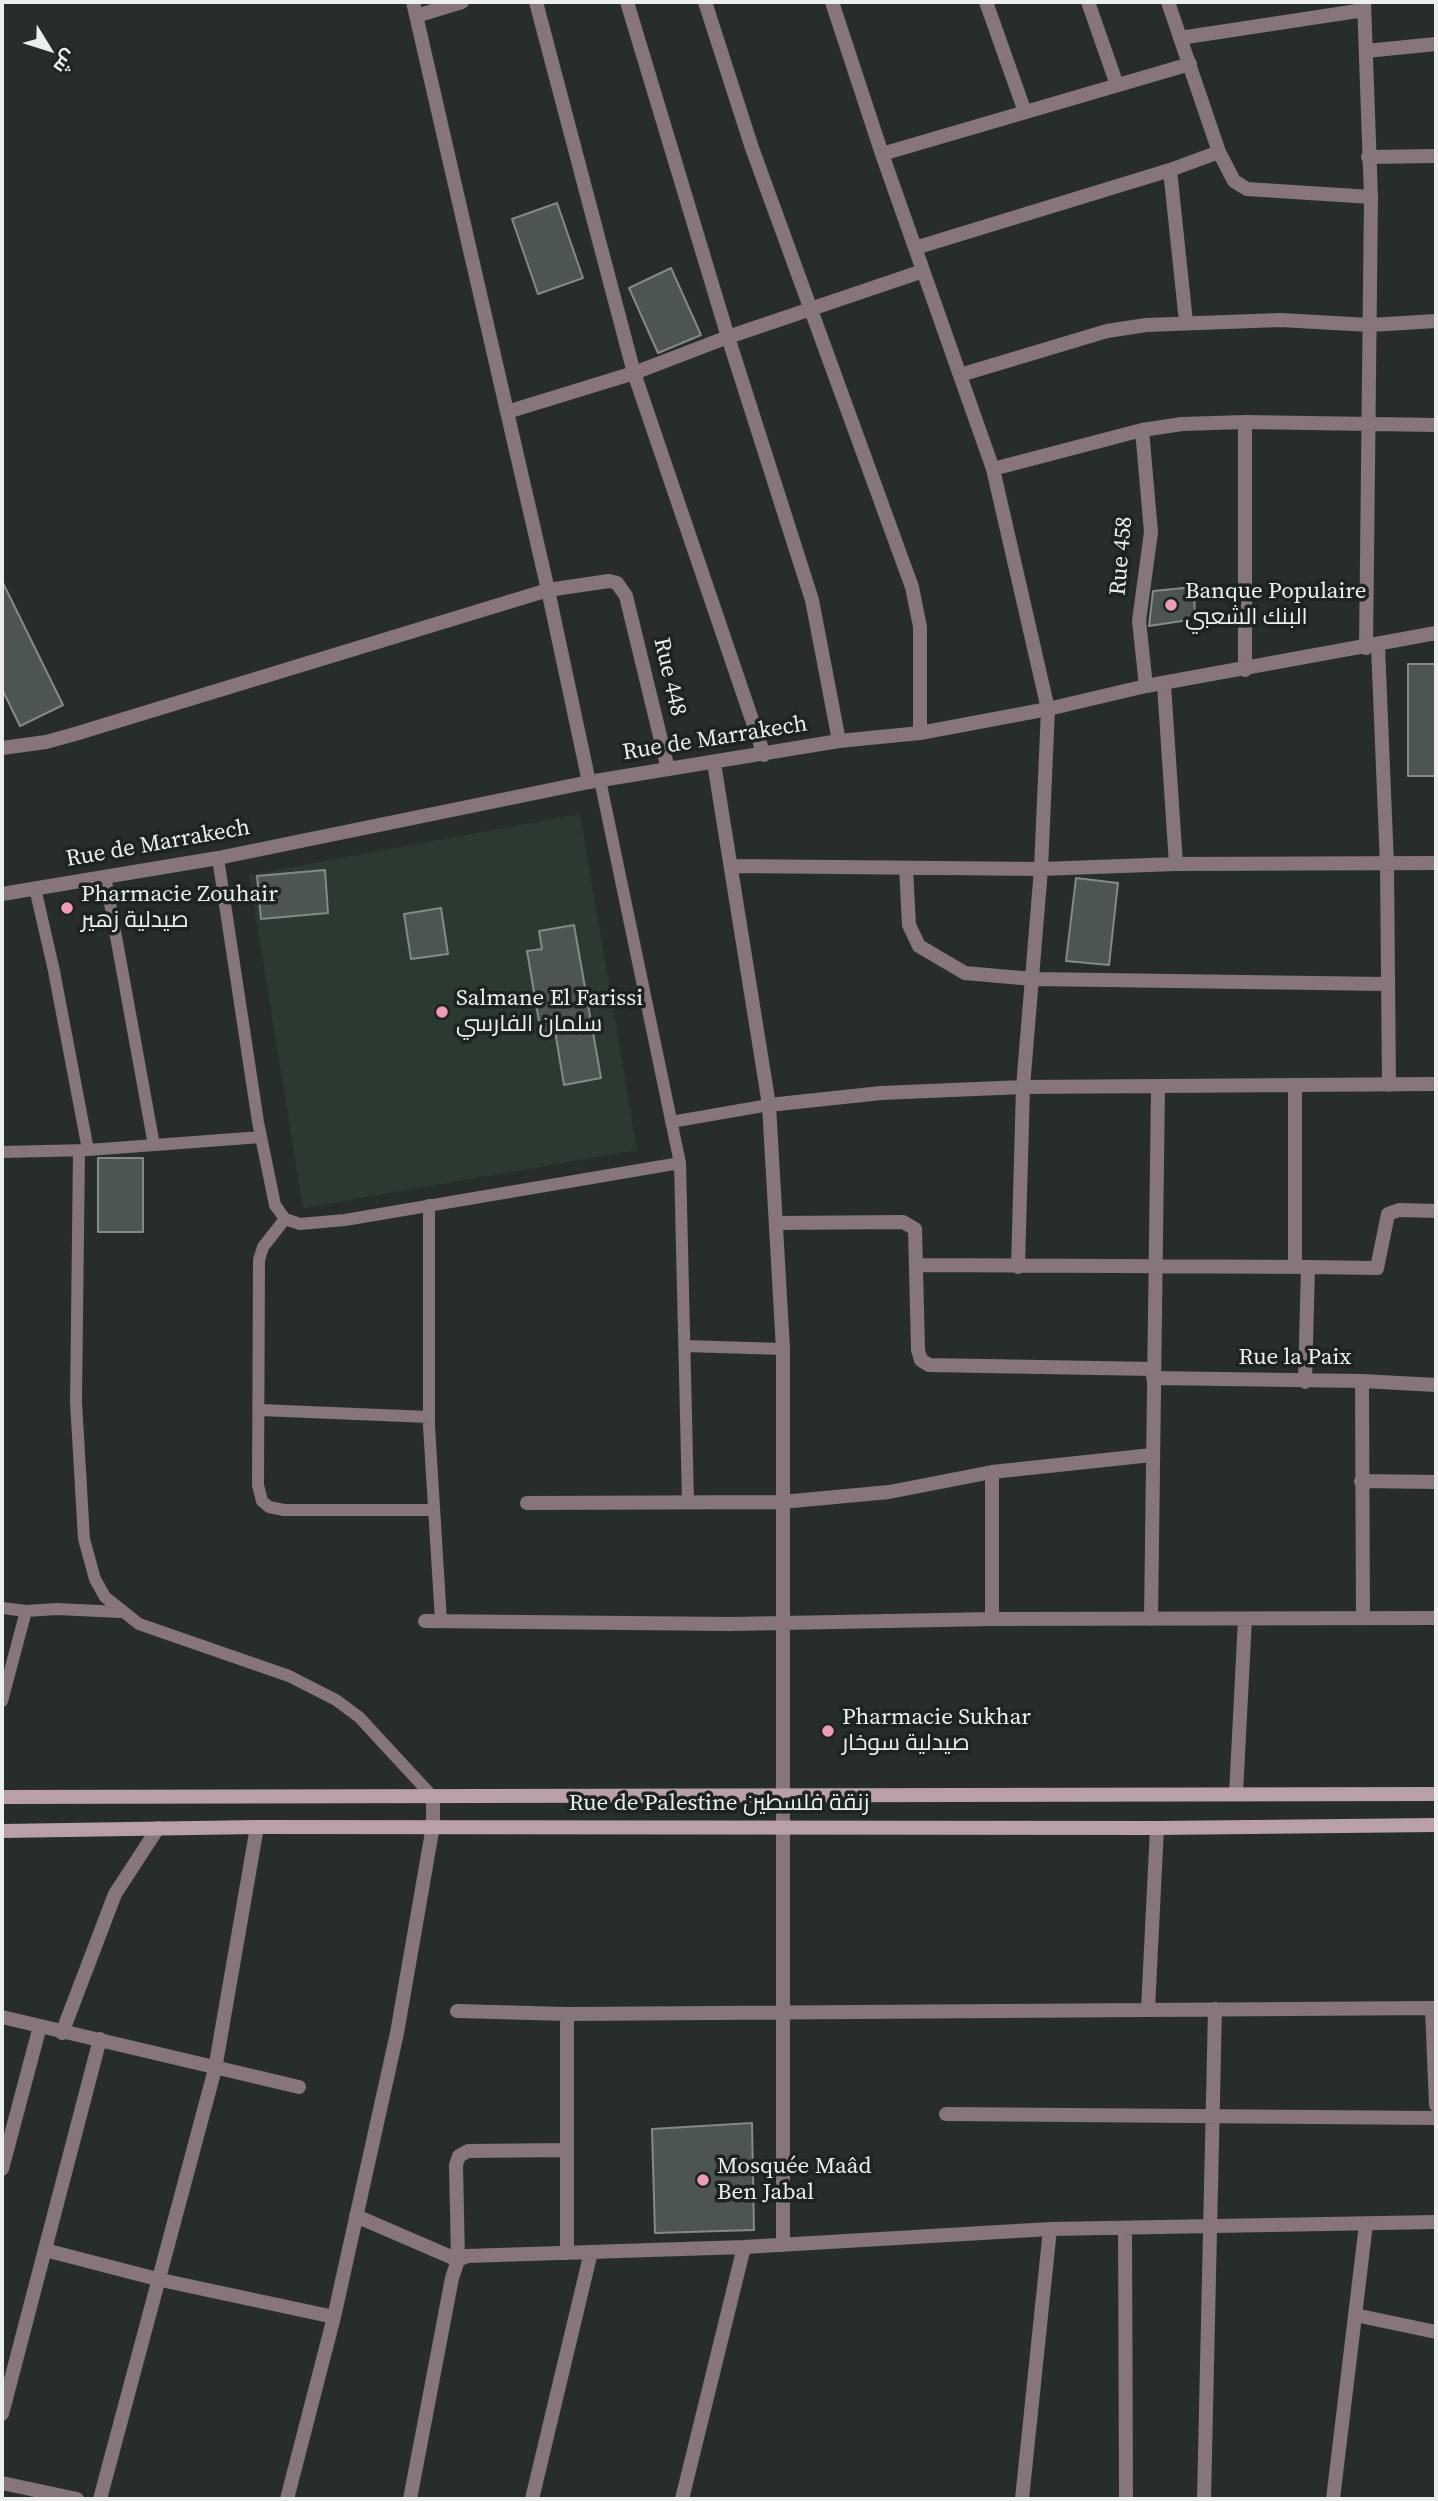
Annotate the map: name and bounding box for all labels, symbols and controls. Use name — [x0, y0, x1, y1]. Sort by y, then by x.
north arrow — [14, 14, 84, 84]
text: ش — [48, 44, 83, 80]
street label: Rue 458 — [1105, 515, 1139, 597]
place label: Banque Populaire البنك الشعبي — [1185, 578, 1367, 632]
marker: Banque Populaire البنك الشعبي — [1163, 597, 1179, 613]
street label: Rue 448 — [647, 635, 691, 719]
street label: Rue de Marrakech — [621, 711, 809, 767]
street label: Rue de Marrakech — [64, 814, 252, 874]
place label: Pharmacie Zouhair صيدلية زهير — [81, 881, 278, 935]
marker: Pharmacie Zouhair صيدلية زهير — [59, 900, 75, 916]
place label: Salmane El Farissi سلمان الفارسي — [456, 985, 643, 1039]
marker: Salmane El Farissi سلمان الفارسي — [434, 1004, 450, 1020]
street label: Rue la Paix — [1239, 1344, 1351, 1372]
place label: Pharmacie Sukhar صيدلية سوخار — [842, 1704, 1031, 1758]
marker: Pharmacie Sukhar صيدلية سوخار — [820, 1723, 836, 1739]
street label: Rue de Palestine زنقة فلسطين — [569, 1790, 869, 1818]
place label: Mosquée Maâd Ben Jabal — [717, 2153, 871, 2207]
marker: Mosquée Maâd Ben Jabal — [695, 2172, 711, 2188]

